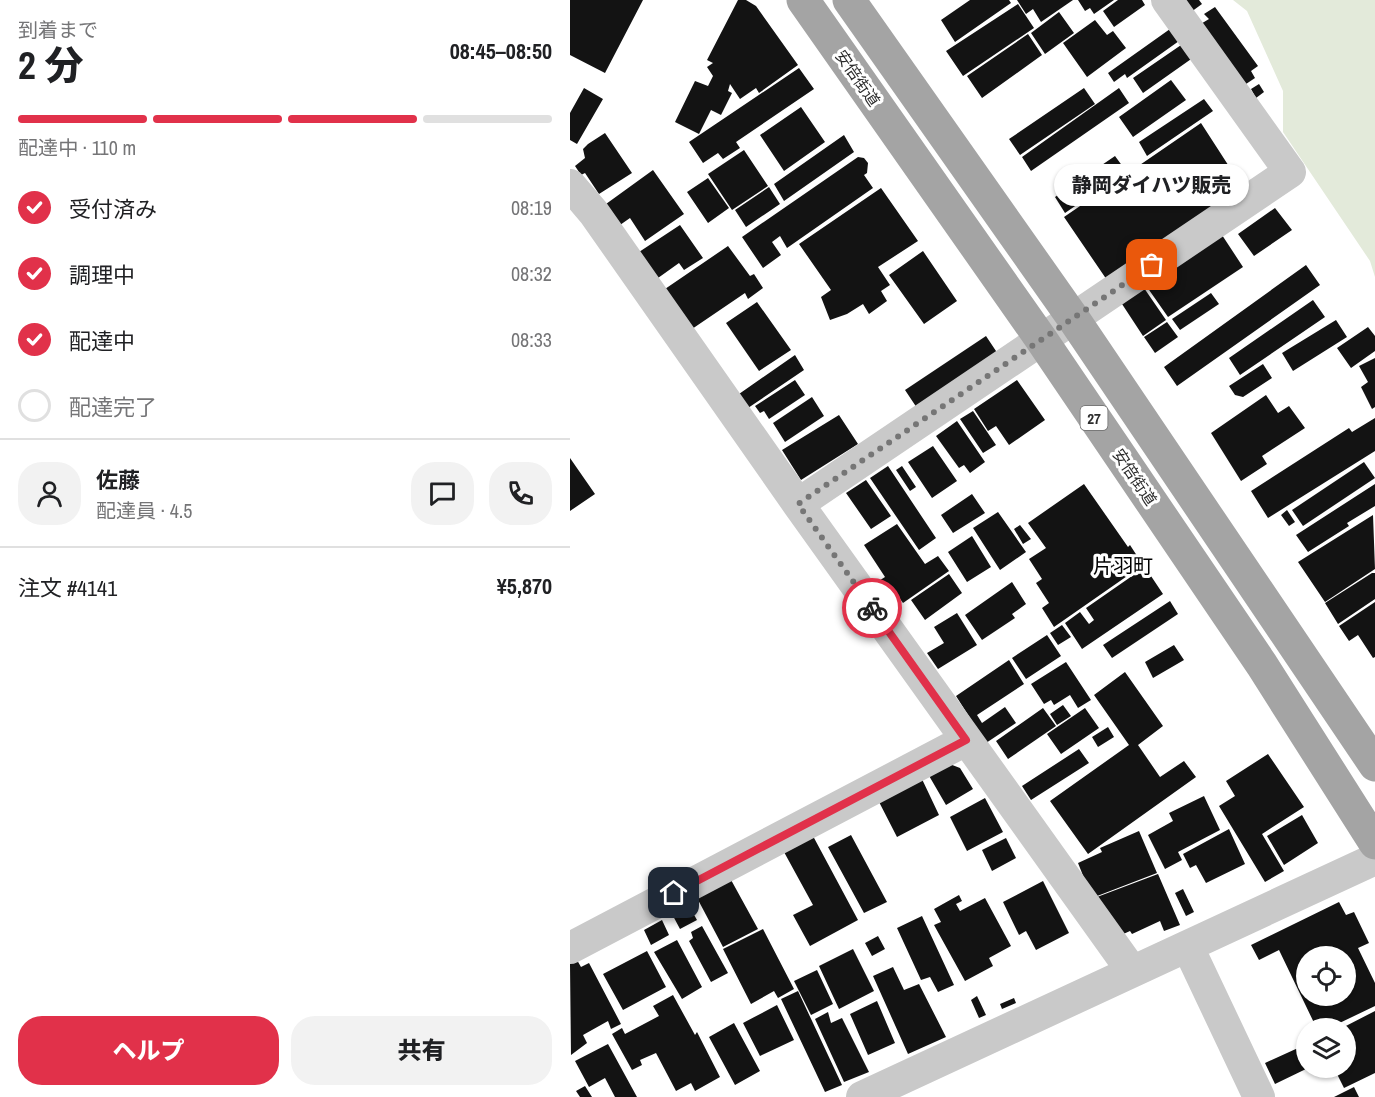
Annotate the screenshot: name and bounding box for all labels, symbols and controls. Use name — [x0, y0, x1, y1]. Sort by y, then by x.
text: 到着まで — [18, 16, 98, 43]
text: 08:45–08:50 — [450, 36, 552, 66]
text: 2 分 — [18, 39, 84, 91]
street label: 安倍街道 — [831, 45, 885, 111]
text: 配達中 · 110 m — [18, 134, 136, 161]
callout: 静岡ダイハツ販売 — [1054, 163, 1250, 205]
text: 静岡ダイハツ販売 — [1072, 171, 1231, 198]
icon: check — [18, 191, 51, 224]
text: 受付済み — [69, 194, 157, 224]
text: 08:19 — [511, 194, 552, 221]
pin — [1126, 239, 1177, 290]
icon: bag — [1135, 248, 1168, 281]
icon: check — [18, 257, 51, 290]
text: 調理中 — [69, 260, 135, 290]
text: 08:32 — [511, 260, 552, 287]
icon: check — [18, 323, 51, 356]
text: 配達中 — [69, 326, 135, 356]
text: 08:33 — [511, 326, 552, 353]
text: 配達完了 — [69, 392, 157, 422]
road number: 27 — [1080, 406, 1108, 430]
street label: 安倍街道 — [1108, 444, 1162, 510]
button: person — [18, 462, 81, 525]
button: chat — [411, 462, 474, 525]
button: phone — [489, 462, 552, 525]
text: 佐藤 — [96, 465, 140, 495]
text: 配達員 · 4.5 — [96, 497, 192, 524]
district label: 片羽町 — [1093, 552, 1153, 579]
text: ¥5,870 — [497, 571, 552, 601]
text: 注文 #4141 — [18, 573, 117, 603]
courier — [842, 578, 902, 638]
icon: bike — [856, 592, 889, 625]
pin — [648, 867, 699, 918]
icon: home — [657, 876, 690, 909]
map controls — [1296, 946, 1356, 1078]
button: locate — [1296, 946, 1356, 1006]
button: ヘルプ — [18, 1016, 279, 1085]
button: 共有 — [291, 1016, 552, 1085]
button: layers — [1296, 1018, 1356, 1078]

